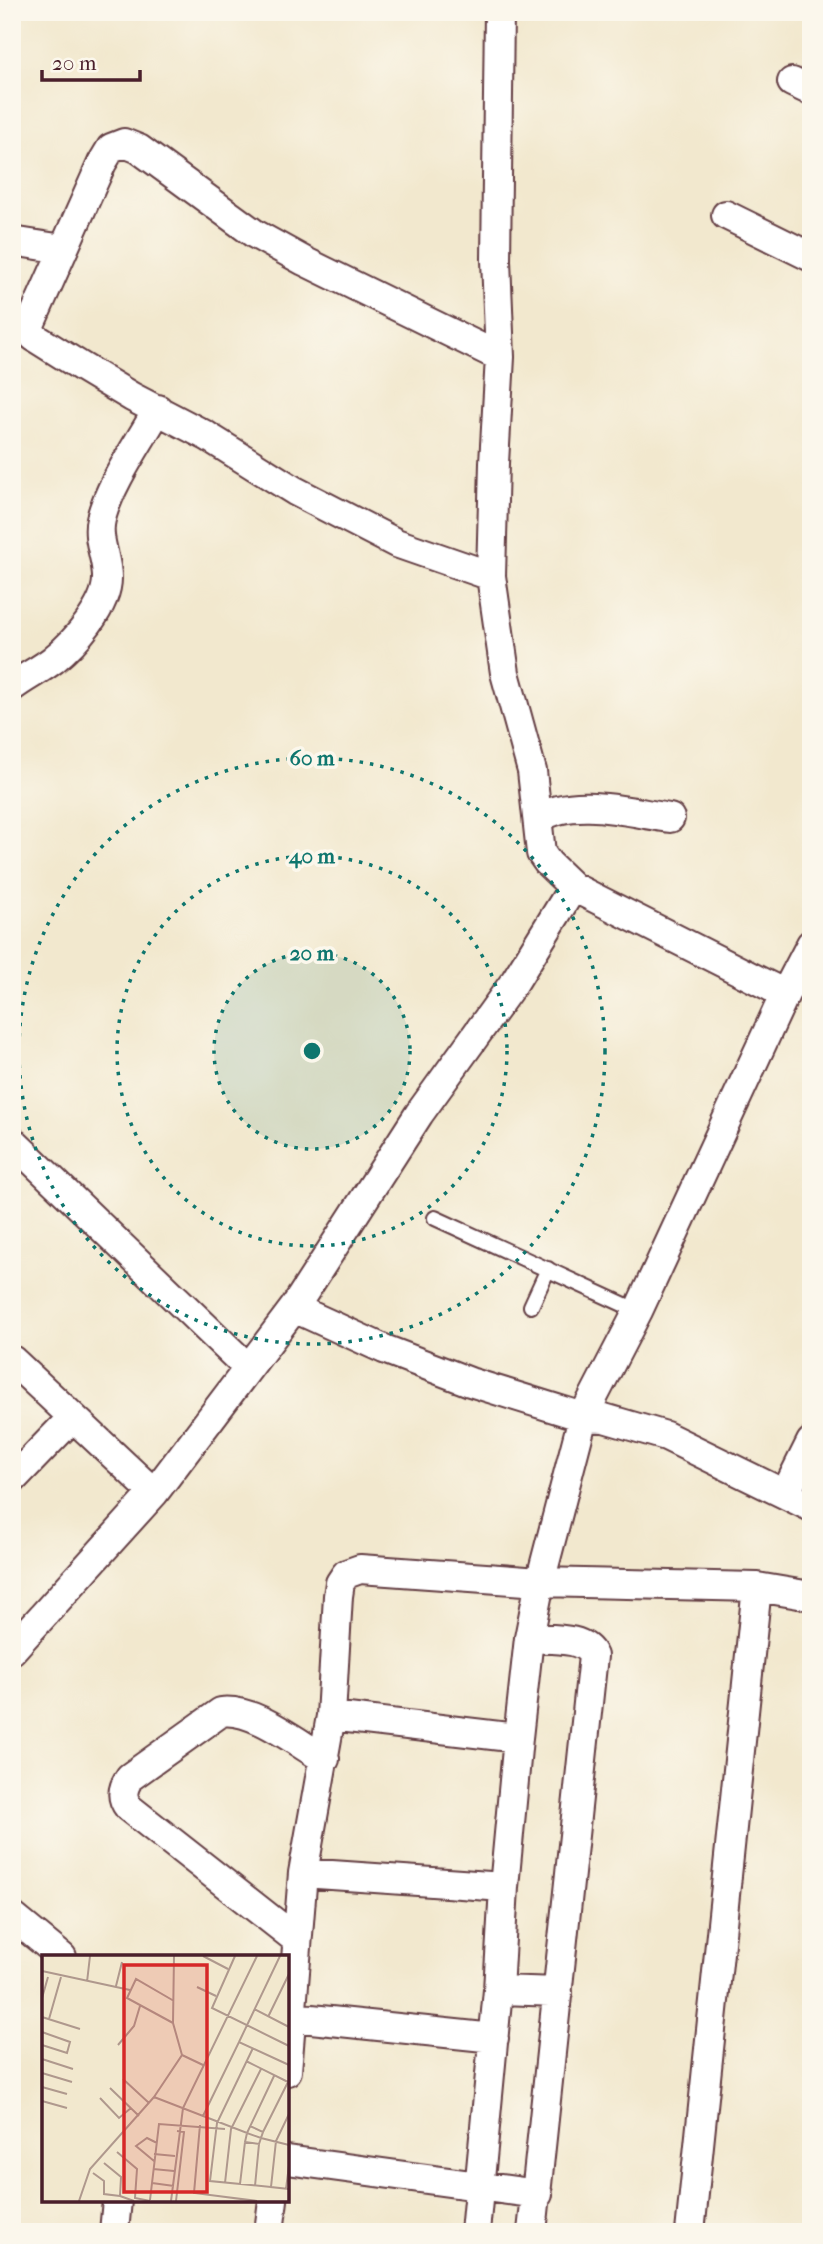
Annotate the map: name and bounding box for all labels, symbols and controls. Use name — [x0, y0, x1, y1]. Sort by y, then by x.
scale bar — [42, 38, 140, 82]
text: 20 m — [52, 51, 97, 75]
text: 60 m — [290, 746, 335, 770]
text: 40 m — [288, 844, 336, 869]
text: 20 m — [290, 941, 335, 965]
centre of rings — [300, 1039, 324, 1063]
inset map — [42, 1955, 289, 2202]

